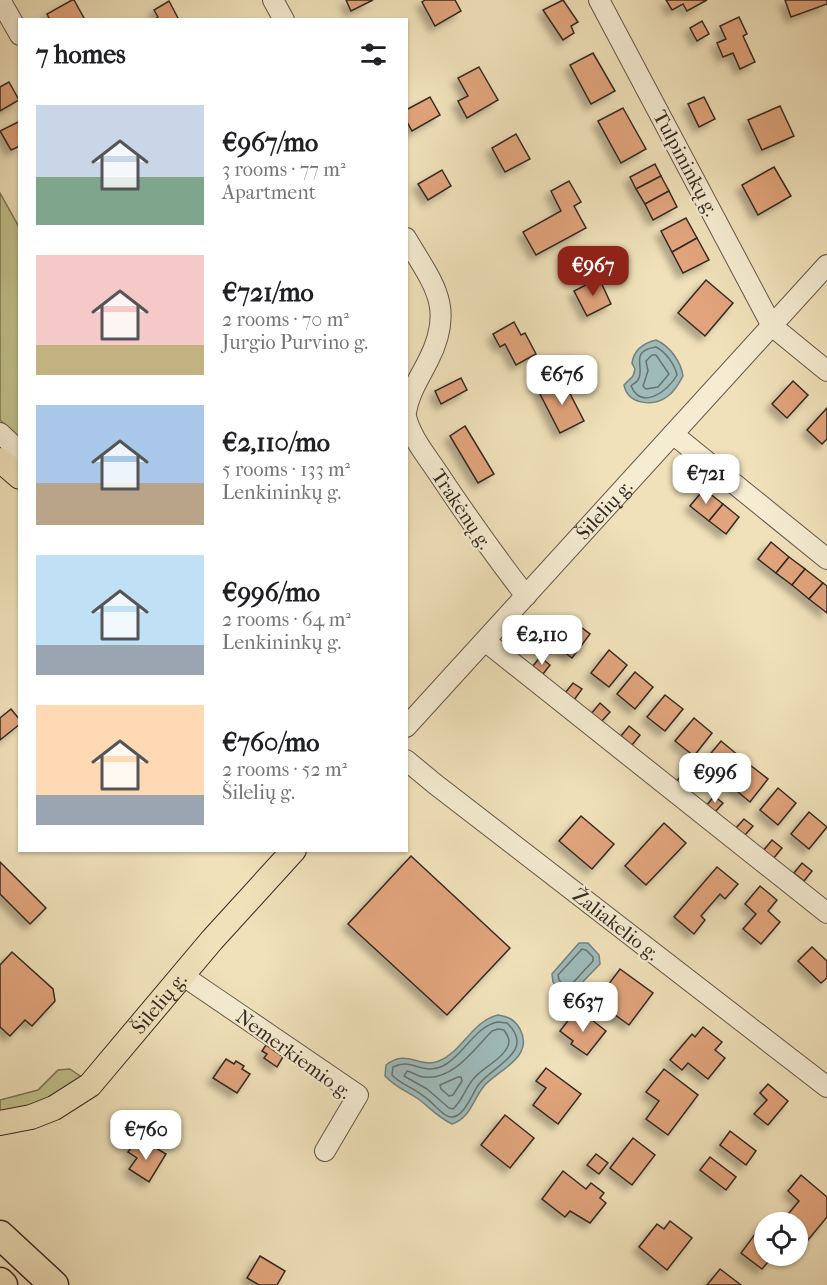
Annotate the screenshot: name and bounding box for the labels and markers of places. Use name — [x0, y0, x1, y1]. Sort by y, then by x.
pin: €967 — [557, 246, 629, 297]
pin: €676 — [526, 355, 598, 406]
pin: €721 — [670, 454, 742, 505]
pin: €2,110 — [493, 615, 591, 666]
pin: €996 — [679, 753, 751, 804]
pin: €637 — [547, 982, 619, 1033]
pin: €760 — [110, 1110, 182, 1161]

